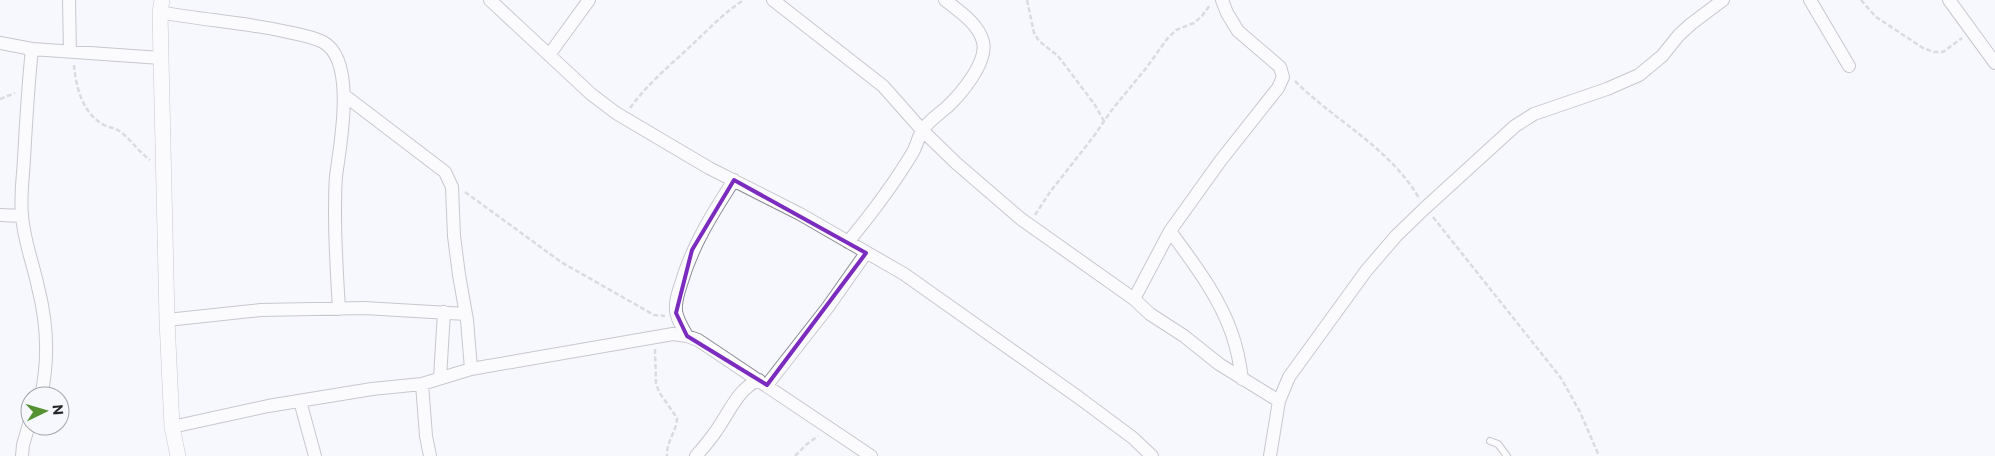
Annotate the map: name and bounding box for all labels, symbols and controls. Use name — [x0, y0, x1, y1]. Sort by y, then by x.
north arrow — [20, 386, 70, 436]
text: N — [50, 404, 67, 416]

